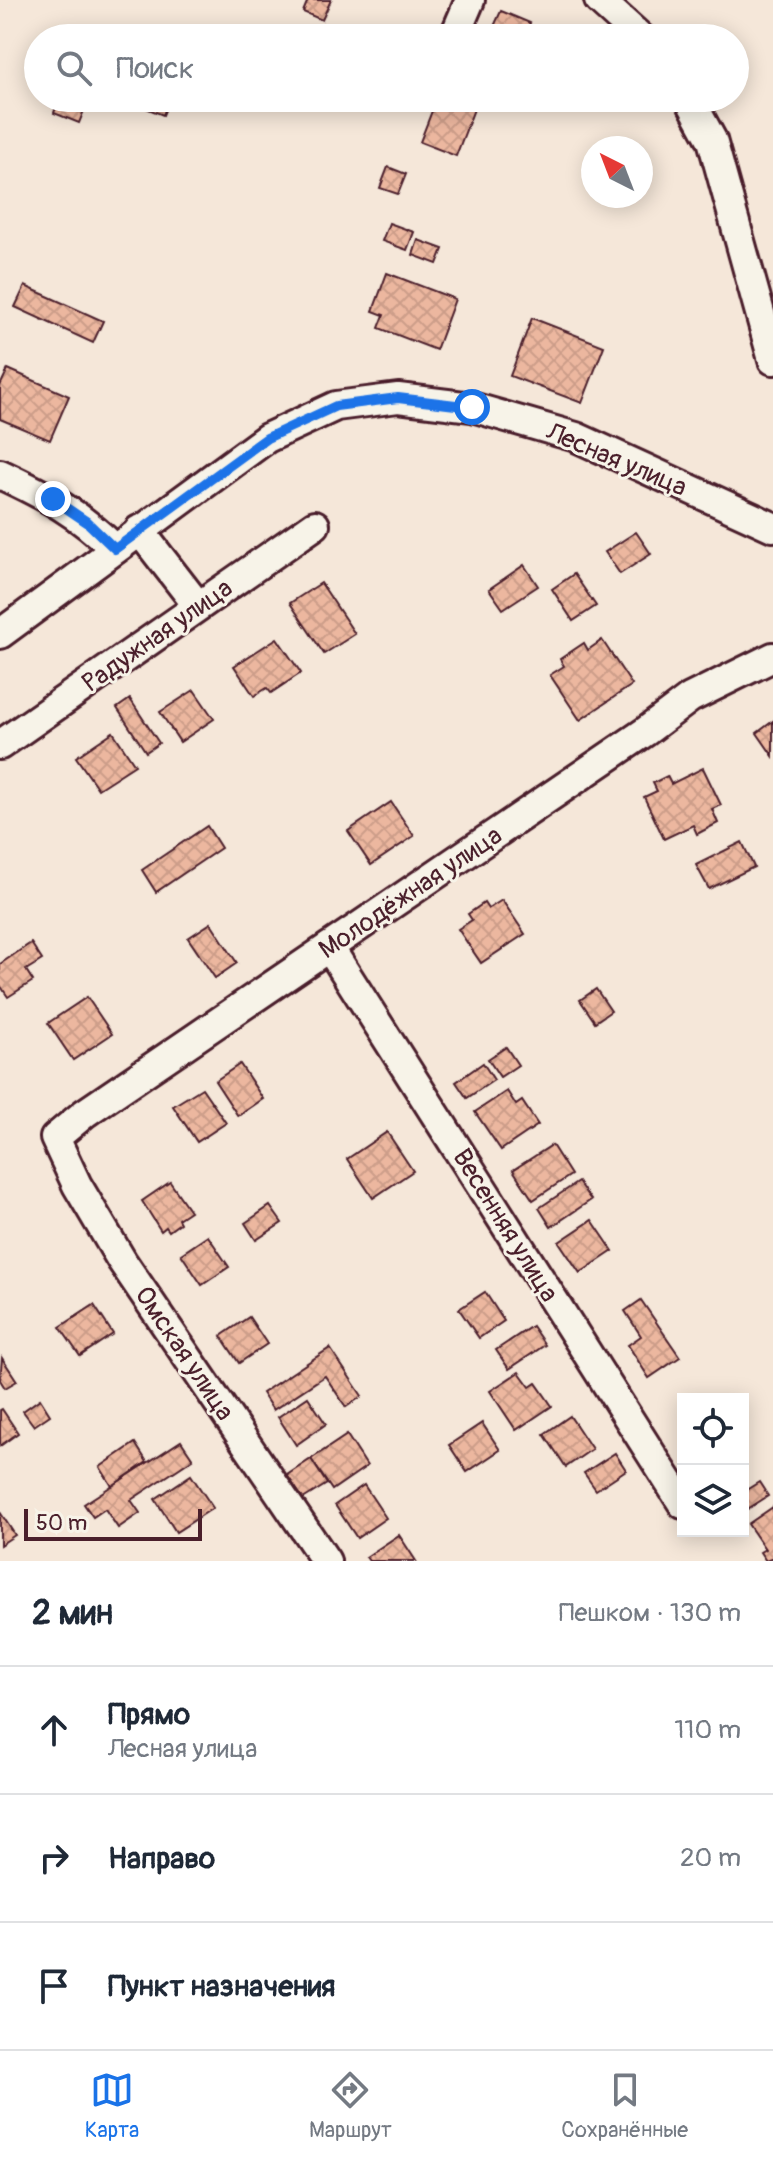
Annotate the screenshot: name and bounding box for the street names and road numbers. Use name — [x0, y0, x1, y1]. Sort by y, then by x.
street label: Лесная улица — [541, 416, 692, 504]
street label: Радужная улица — [76, 572, 239, 699]
street label: Молодёжная улица — [313, 820, 508, 966]
street label: Весенняя улица — [445, 1143, 565, 1308]
street label: Омская улица — [128, 1280, 241, 1427]

